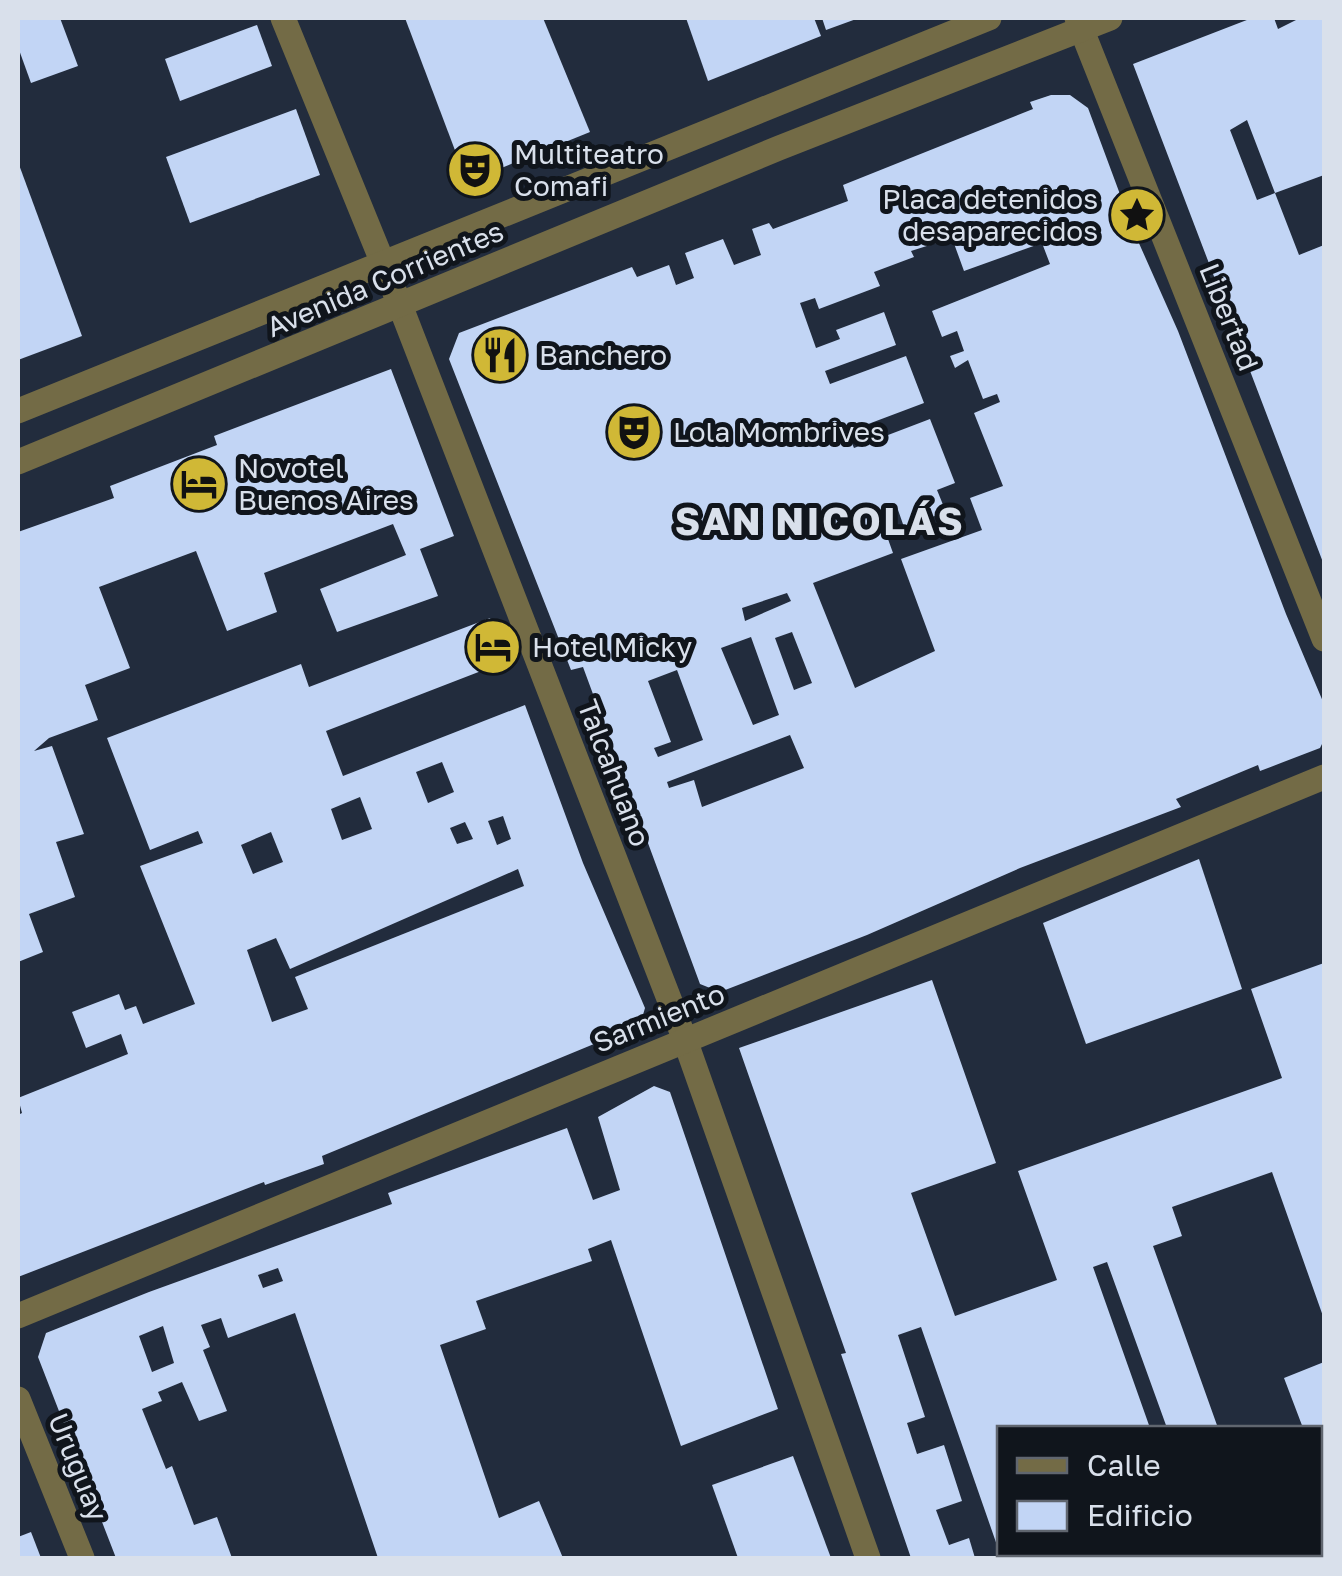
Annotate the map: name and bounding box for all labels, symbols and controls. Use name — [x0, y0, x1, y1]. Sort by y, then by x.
place label: Multiteatro Comafi — [514, 137, 664, 202]
theatre icon: Multiteatro Comafi — [445, 140, 505, 200]
place label: Placa detenidos desaparecidos — [882, 182, 1098, 247]
place icon: Placa detenidos desaparecidos — [1107, 185, 1167, 245]
street label: Avenida Corrientes — [262, 214, 508, 343]
street label: Libertad — [1193, 258, 1266, 375]
restaurant icon: Banchero — [470, 325, 530, 385]
place label: Banchero — [539, 338, 667, 371]
theatre icon: Lola Mombrives — [604, 402, 664, 462]
place label: Lola Mombrives — [673, 415, 885, 448]
place label: Novotel Buenos Aires — [238, 451, 414, 516]
hotel icon: Novotel Buenos Aires — [169, 454, 229, 514]
district label: SAN NICOLÁS — [675, 498, 965, 543]
hotel icon: Hotel Micky — [463, 617, 523, 677]
place label: Hotel Micky — [532, 630, 692, 663]
street label: Talcahuano — [571, 695, 658, 851]
street label: Sarmiento — [589, 976, 729, 1059]
street label: Uruguay — [42, 1408, 115, 1526]
legend — [997, 1426, 1322, 1556]
text: Calle — [1087, 1447, 1161, 1483]
text: Edificio — [1087, 1497, 1193, 1533]

